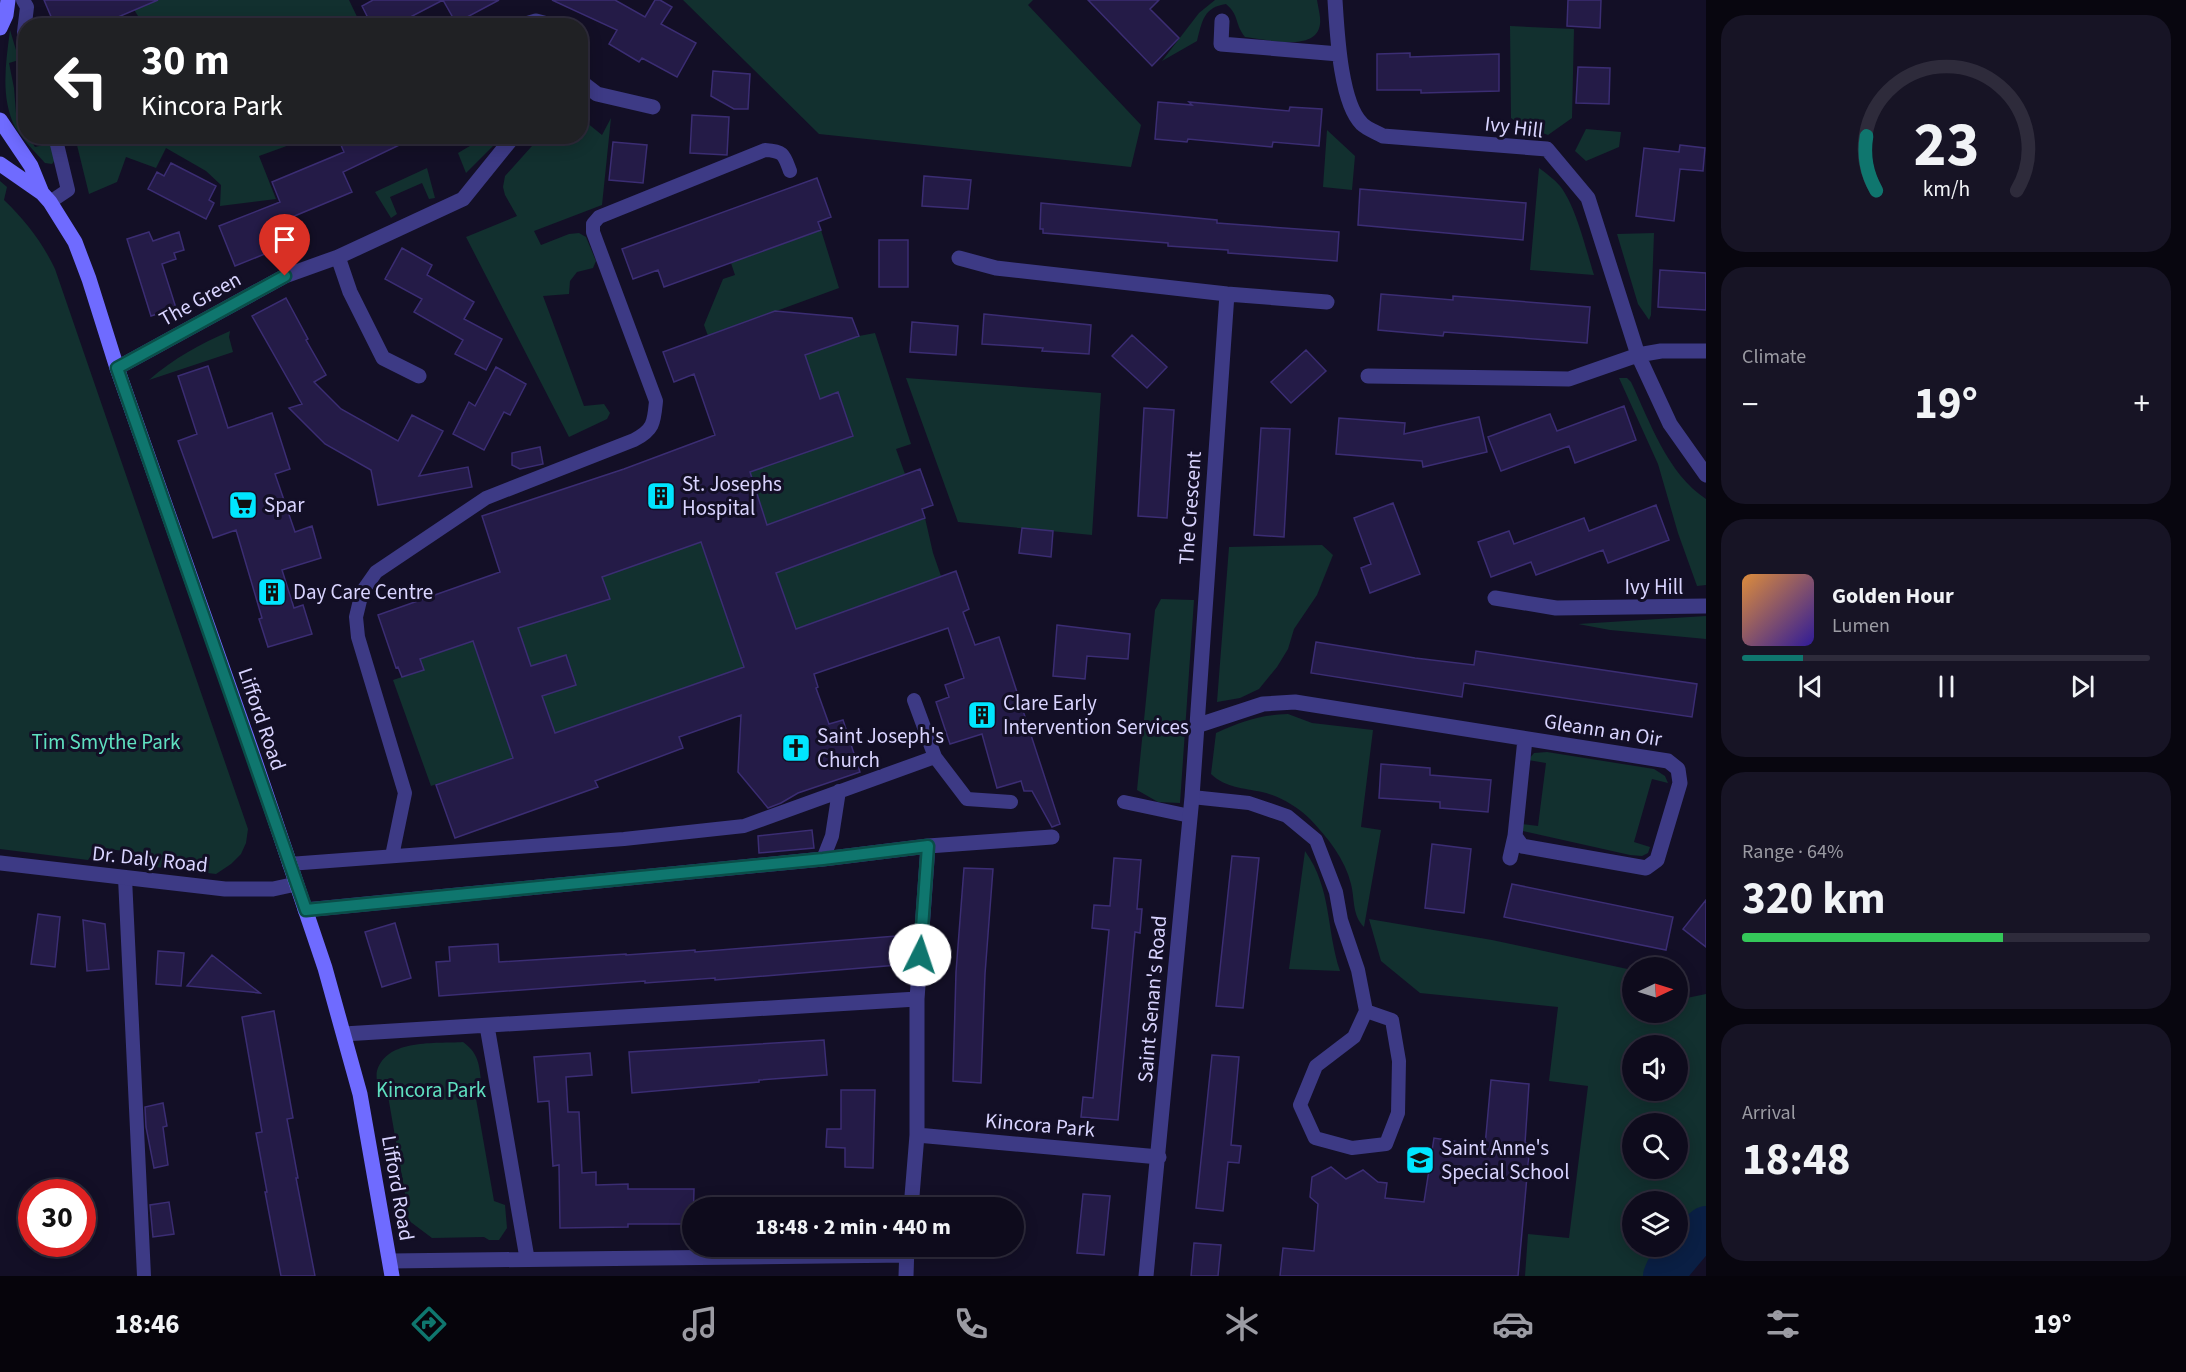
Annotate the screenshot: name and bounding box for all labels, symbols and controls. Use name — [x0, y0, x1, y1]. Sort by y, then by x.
text: 30 m — [141, 31, 230, 91]
icon: left — [42, 42, 120, 120]
text: Kincora Park — [141, 87, 283, 126]
text: 23 — [1913, 101, 1979, 190]
street label: Ivy Hill — [1483, 109, 1545, 145]
text: km/h — [1922, 174, 1970, 205]
pin — [259, 214, 310, 276]
icon: arrive — [268, 223, 301, 256]
street label: The Green — [154, 264, 246, 334]
text: Climate — [1742, 343, 1806, 371]
text: 19° — [1914, 372, 1978, 436]
text: − — [1742, 381, 1758, 428]
text: + — [2134, 381, 2150, 428]
street label: The Crescent — [1171, 450, 1209, 566]
place label: St. Josephs Hospital — [682, 469, 782, 523]
building icon: St. Josephs Hospital — [645, 480, 677, 512]
supermarket icon: Spar — [227, 489, 259, 521]
place label: Spar — [264, 490, 305, 520]
street label: Ivy Hill — [1625, 572, 1683, 602]
building icon: Day Care Centre — [256, 576, 288, 608]
place label: Day Care Centre — [293, 577, 433, 607]
text: Golden Hour — [1832, 580, 1954, 612]
text: Lumen — [1832, 612, 1890, 640]
street label: Lifford Road — [230, 664, 294, 774]
icon: previous — [1794, 670, 1827, 703]
icon: pause — [1930, 670, 1963, 703]
icon: next — [2066, 670, 2099, 703]
place label: Clare Early Intervention Services — [1003, 688, 1189, 742]
building icon: Clare Early Intervention Services — [966, 699, 998, 731]
street label: Gleann an Oir — [1542, 706, 1665, 754]
place label: Saint Joseph's Church — [817, 721, 944, 775]
park label: Tim Smythe Park — [32, 727, 181, 757]
church icon: Saint Joseph's Church — [780, 732, 812, 764]
street label: Dr. Daly Road — [91, 838, 209, 880]
text: Range · 64% — [1742, 838, 1843, 866]
text: 320 km — [1742, 867, 1886, 931]
street label: Saint Senan's Road — [1130, 914, 1174, 1084]
position arrow — [888, 923, 952, 987]
north arrow — [1622, 957, 1688, 1023]
map controls — [1622, 957, 1688, 1257]
button: sound — [1622, 1035, 1688, 1101]
park label: Kincora Park — [376, 1075, 487, 1105]
text: Arrival — [1742, 1099, 1796, 1127]
street label: Kincora Park — [984, 1105, 1097, 1145]
button: search — [1622, 1113, 1688, 1179]
text: 18:48 — [1742, 1128, 1851, 1192]
street label: Lifford Road — [374, 1133, 422, 1243]
place label: Saint Anne's Special School — [1441, 1133, 1570, 1187]
school or university icon: Saint Anne's Special School — [1404, 1144, 1436, 1176]
speed limit sign: 30 — [18, 1179, 96, 1257]
button: layers — [1622, 1191, 1688, 1257]
text: 18:48 · 2 min · 440 m — [755, 1211, 951, 1243]
icon: directions — [408, 1303, 450, 1345]
icon: music — [679, 1303, 721, 1345]
icon: phone — [950, 1303, 992, 1345]
icon: climate — [1221, 1303, 1263, 1345]
icon: car — [1492, 1303, 1534, 1345]
icon: filters — [1762, 1303, 1804, 1345]
text: 18:46 — [114, 1305, 180, 1344]
text: 19° — [2033, 1305, 2072, 1344]

